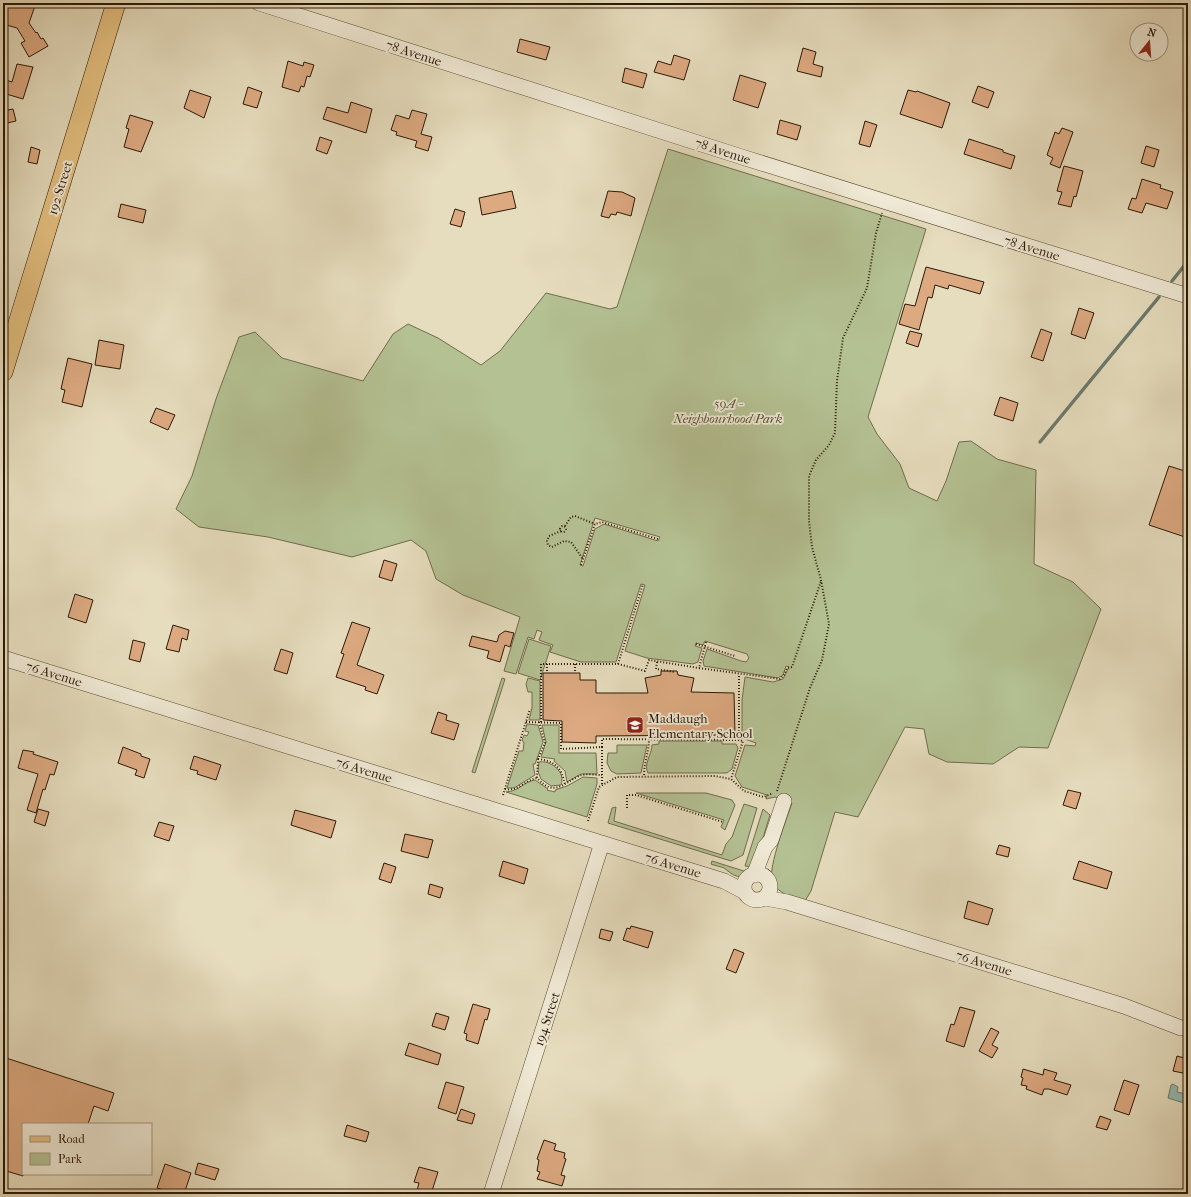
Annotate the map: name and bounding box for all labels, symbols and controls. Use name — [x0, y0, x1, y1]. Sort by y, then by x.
north arrow — [1129, 22, 1169, 62]
text: N — [1146, 25, 1158, 41]
street label: 78 Avenue — [384, 37, 444, 69]
street label: 78 Avenue — [693, 135, 753, 167]
street label: 192 Street — [45, 159, 75, 217]
street label: 78 Avenue — [1002, 232, 1062, 264]
park label: 59A - Neighbourhood Park — [673, 396, 783, 426]
street label: 76 Avenue — [24, 658, 84, 690]
place label: Maddaugh Elementary School — [648, 711, 753, 741]
school or university icon: Maddaugh Elementary School — [625, 715, 645, 735]
street label: 76 Avenue — [334, 754, 394, 786]
street label: 76 Avenue — [643, 849, 703, 881]
street label: 76 Avenue — [954, 947, 1014, 979]
street label: 194 Street — [531, 990, 563, 1048]
legend — [22, 1123, 152, 1175]
text: Road — [58, 1132, 85, 1146]
text: Park — [58, 1152, 83, 1166]

